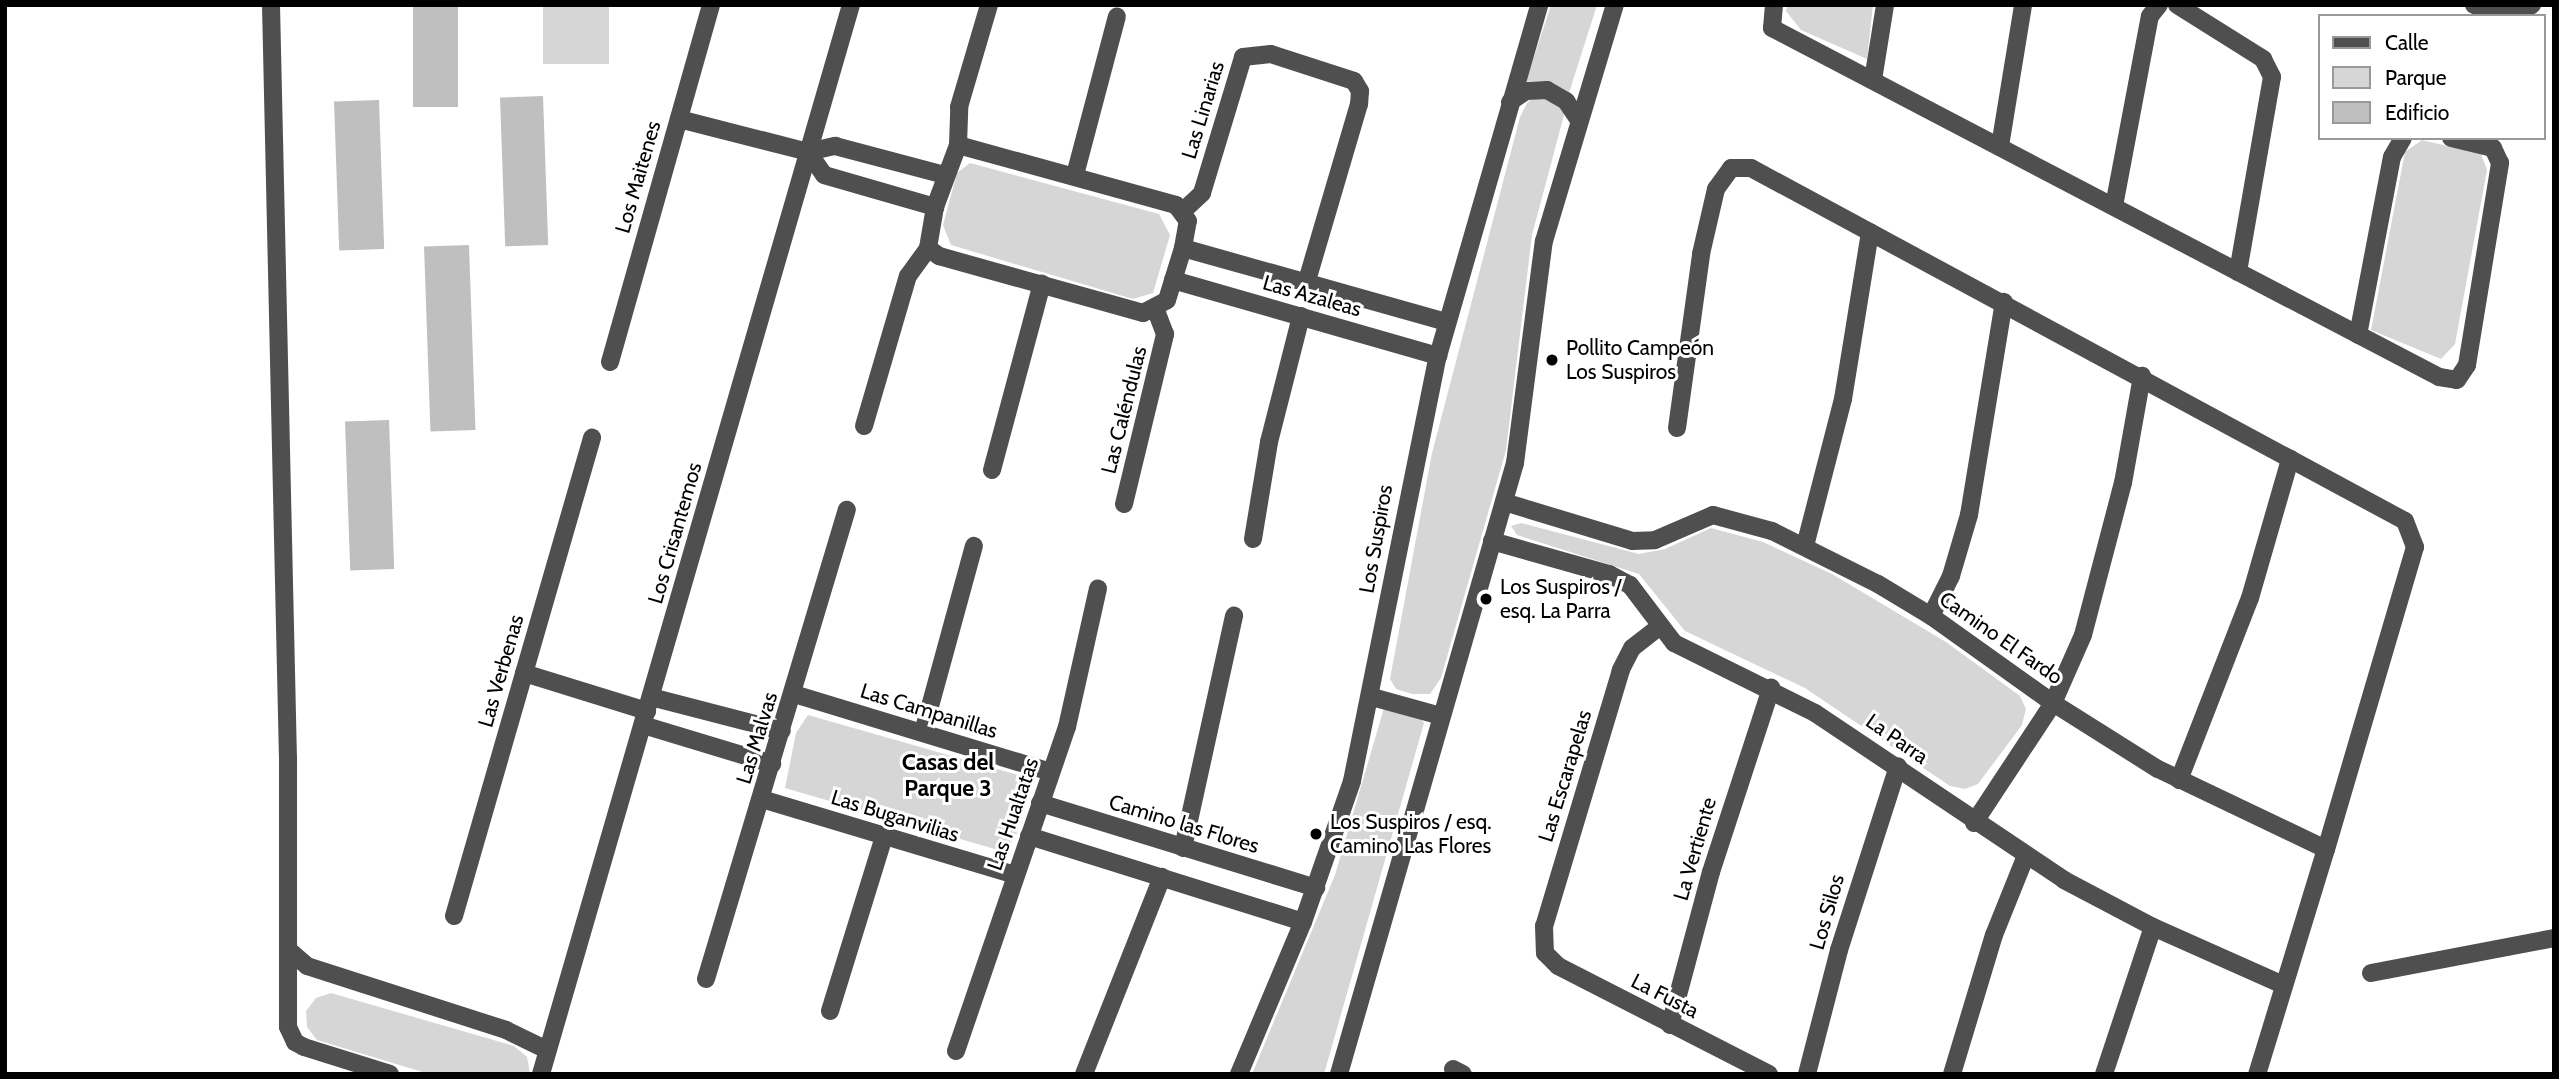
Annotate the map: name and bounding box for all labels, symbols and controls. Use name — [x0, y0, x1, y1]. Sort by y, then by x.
legend — [2318, 14, 2545, 140]
text: Calle — [2385, 30, 2429, 55]
street label: Las Linarias — [1176, 58, 1230, 162]
text: Parque — [2385, 65, 2447, 90]
text: Edificio — [2385, 100, 2449, 125]
street label: Los Maitenes — [610, 118, 666, 236]
street label: Las Azaleas — [1260, 270, 1364, 322]
place label: Pollito Campeón Los Suspiros — [1566, 335, 1714, 385]
street label: Las Caléndulas — [1096, 344, 1152, 476]
marker: Pollito Campeón Los Suspiros — [1544, 352, 1560, 368]
street label: Los Crisantemos — [643, 459, 707, 607]
street label: Los Suspiros — [1354, 483, 1398, 595]
place label: Los Suspiros / esq. La Parra — [1500, 574, 1621, 624]
street label: Camino El Fardo — [1935, 586, 2067, 690]
marker: Los Suspiros / esq. La Parra — [1478, 591, 1494, 607]
street label: Las Verbenas — [473, 612, 529, 730]
street label: Las Campanillas — [857, 678, 1001, 744]
street label: Las Malvas — [731, 689, 783, 787]
street label: Las Escarapelas — [1533, 707, 1597, 845]
street label: La Parra — [1861, 709, 1933, 769]
district label: Casas del Parque 3 — [902, 748, 994, 802]
street label: Las Hualtatas — [982, 754, 1044, 874]
street label: Las Buganvilias — [828, 785, 962, 847]
street label: Camino las Flores — [1106, 789, 1262, 859]
street label: La Vertiente — [1668, 795, 1722, 903]
place label: Los Suspiros / esq. Camino Las Flores — [1330, 809, 1492, 859]
marker: Los Suspiros / esq. Camino Las Flores — [1308, 826, 1324, 842]
street label: Los Silos — [1804, 872, 1850, 952]
street label: La Fusta — [1627, 968, 1703, 1024]

